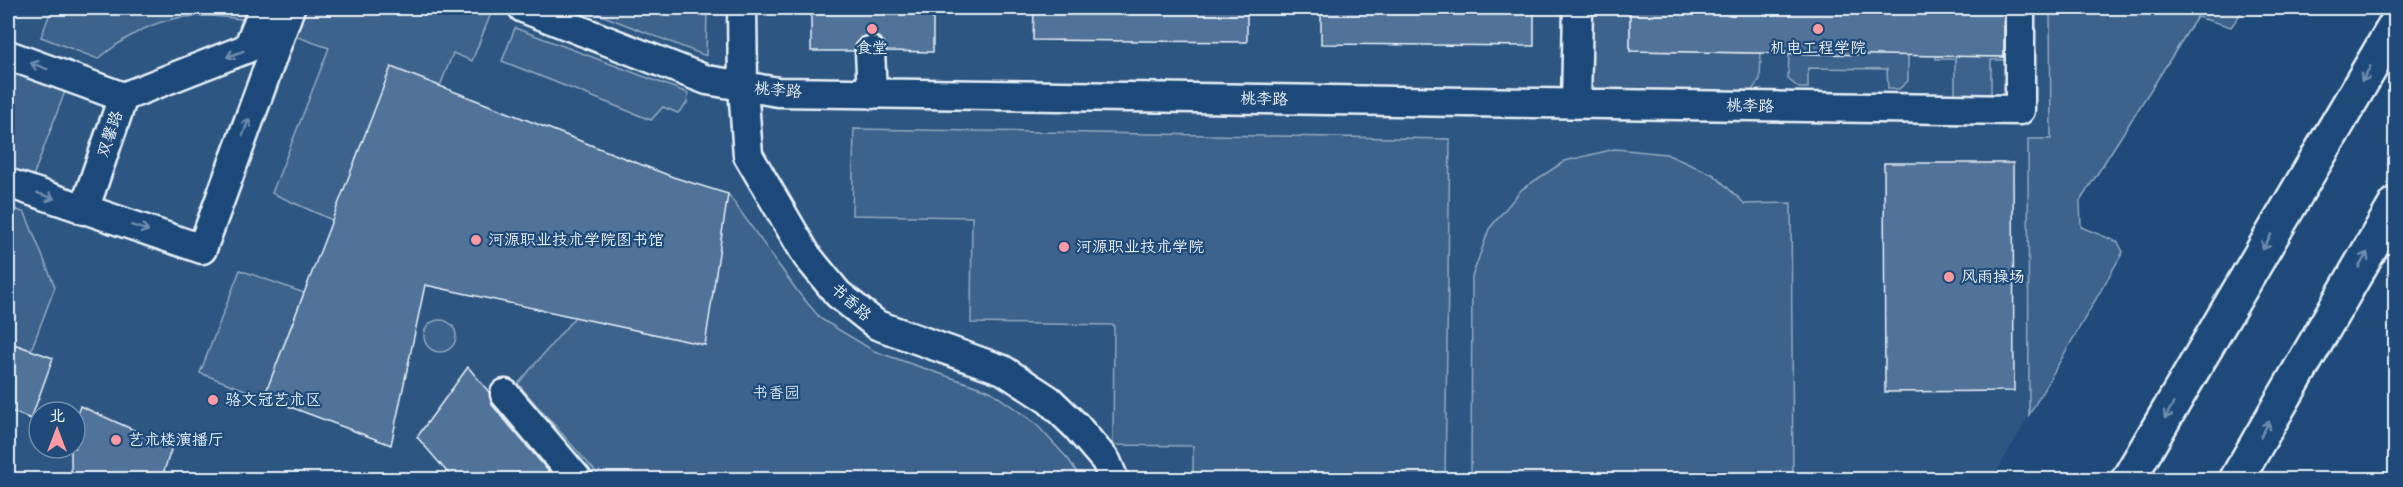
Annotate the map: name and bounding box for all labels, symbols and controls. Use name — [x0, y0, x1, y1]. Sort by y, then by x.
marker: 食堂 — [865, 22, 879, 36]
marker: 机电工程学院 — [1811, 22, 1825, 36]
place label: 食堂 — [856, 38, 888, 58]
place label: 机电工程学院 — [1770, 38, 1866, 58]
one-way arrow — [226, 49, 245, 60]
one-way arrow — [30, 60, 49, 71]
one-way arrow — [2360, 65, 2372, 82]
street label: 桃李路 — [753, 78, 803, 102]
street label: 桃李路 — [1240, 89, 1288, 109]
street label: 桃李路 — [1726, 96, 1774, 116]
street label: 双馨路 — [93, 108, 127, 160]
one-way arrow — [242, 118, 253, 137]
one-way arrow — [36, 192, 55, 203]
one-way arrow — [130, 223, 149, 234]
place label: 河源职业技术学院图书馆 — [488, 230, 664, 250]
marker: 河源职业技术学院图书馆 — [469, 233, 483, 247]
one-way arrow — [2261, 233, 2273, 250]
place label: 河源职业技术学院 — [1076, 237, 1204, 257]
marker: 河源职业技术学院 — [1057, 240, 1071, 254]
one-way arrow — [2357, 252, 2369, 269]
place label: 风雨操场 — [1961, 267, 2025, 287]
marker: 风雨操场 — [1942, 270, 1956, 284]
street label: 书香路 — [826, 279, 876, 325]
park label: 书香园 — [752, 383, 800, 403]
place label: 骆文冠艺术区 — [225, 390, 321, 410]
marker: 骆文冠艺术区 — [206, 393, 220, 407]
north arrow — [27, 400, 87, 460]
one-way arrow — [2162, 402, 2174, 419]
text: 北 — [49, 406, 65, 426]
one-way arrow — [2260, 421, 2272, 438]
place label: 艺术楼演播厅 — [128, 430, 224, 450]
marker: 艺术楼演播厅 — [109, 433, 123, 447]

